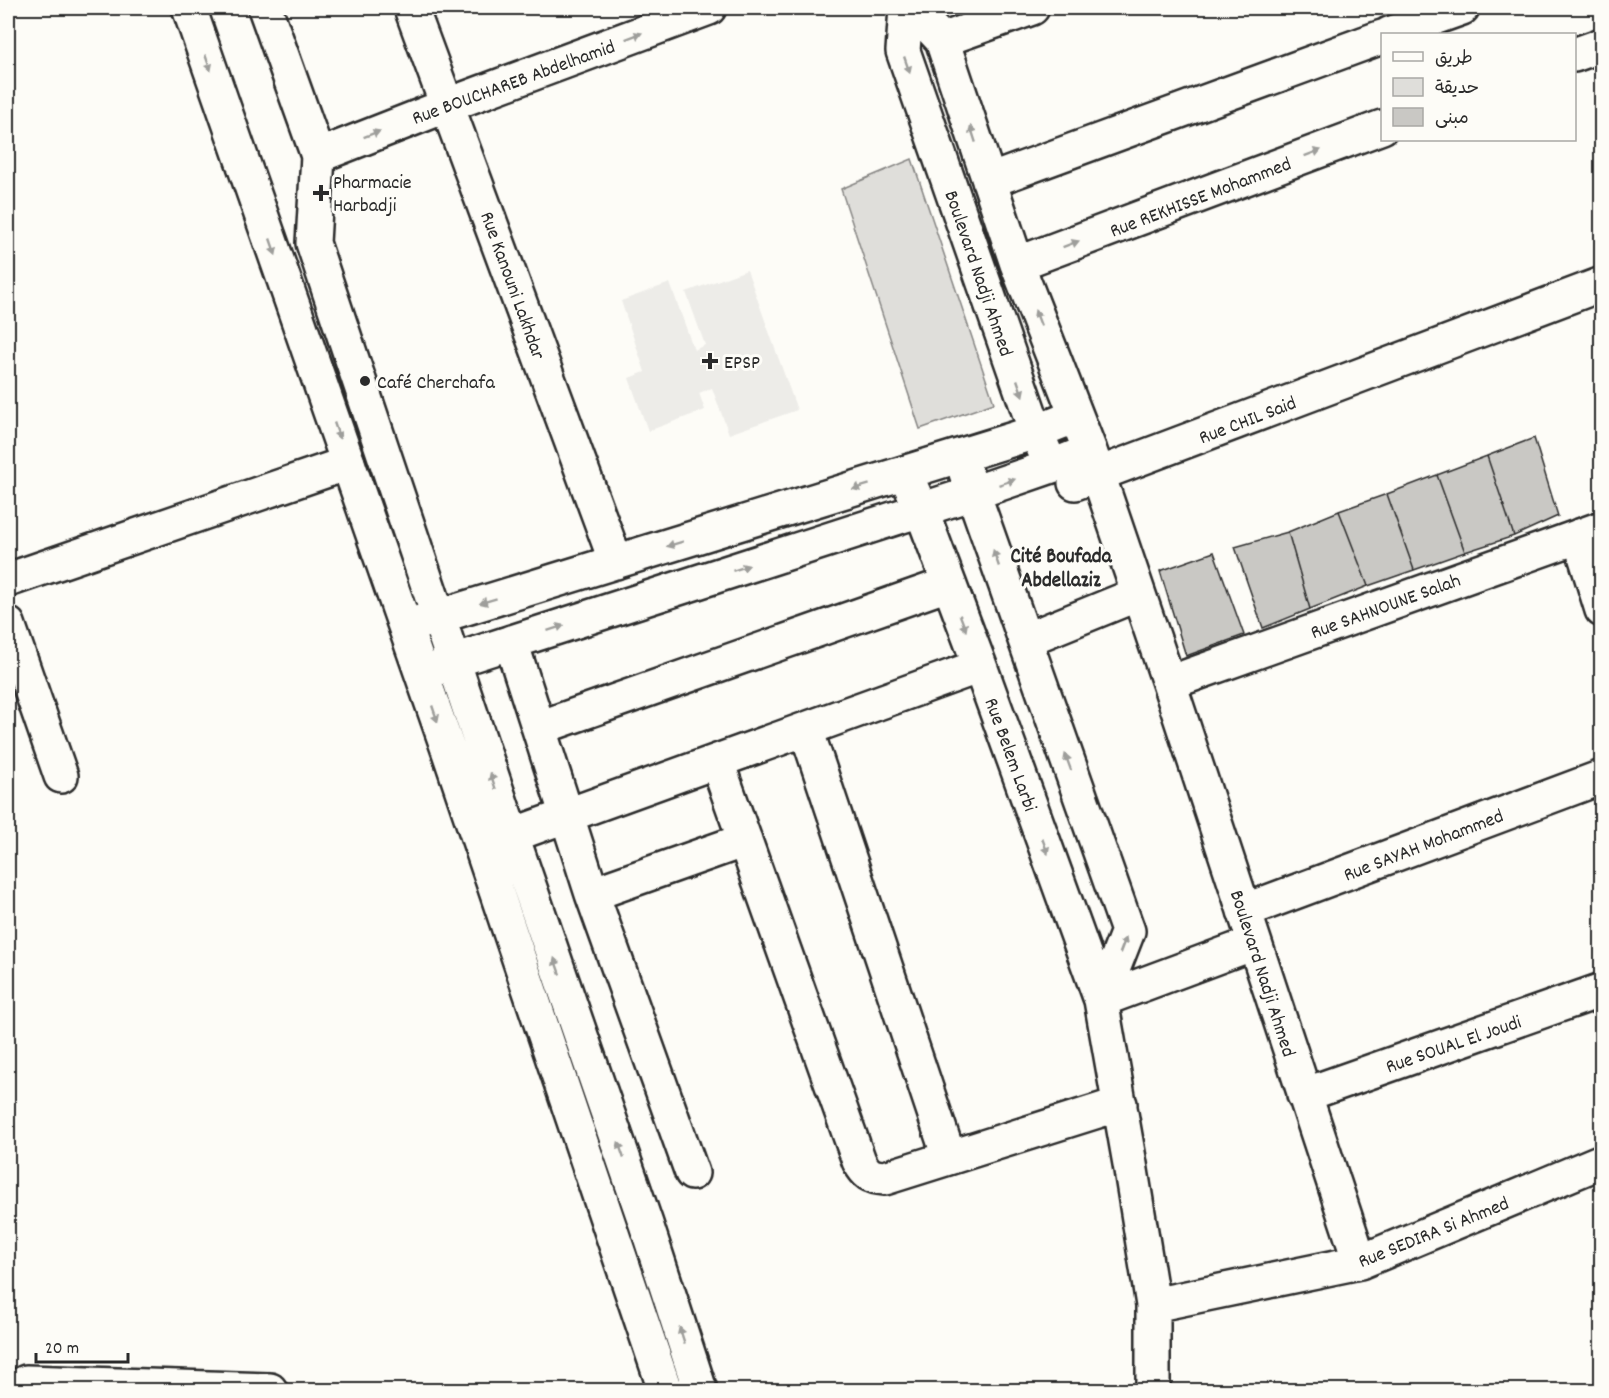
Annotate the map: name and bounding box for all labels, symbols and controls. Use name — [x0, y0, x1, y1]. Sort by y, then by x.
one-way arrow — [625, 31, 643, 41]
legend — [1381, 33, 1576, 141]
street label: Rue BOUCHAREB Abdelhamid — [409, 34, 619, 134]
text: طريق — [1435, 47, 1473, 72]
one-way arrow — [204, 54, 214, 72]
one-way arrow — [903, 56, 913, 74]
text: حديقة — [1435, 77, 1479, 102]
text: مبنى — [1435, 107, 1469, 132]
one-way arrow — [968, 125, 978, 143]
one-way arrow — [364, 129, 382, 139]
one-way arrow — [1304, 148, 1322, 158]
street label: Rue REKHISSE Mohammed — [1106, 151, 1296, 246]
place label: Pharmacie Harbadji — [333, 170, 412, 221]
marker: Pharmacie Harbadji — [314, 186, 328, 200]
street label: Boulevard Nadji Ahmed — [936, 187, 1019, 361]
street label: Rue Kanouni Lakhdar — [471, 208, 551, 365]
one-way arrow — [268, 238, 278, 256]
one-way arrow — [1063, 238, 1081, 248]
one-way arrow — [1033, 309, 1042, 327]
place label: EPSP — [724, 350, 760, 378]
marker: EPSP — [701, 352, 719, 370]
place label: Café Cherchafa — [377, 370, 495, 398]
marker: Café Cherchafa — [358, 374, 372, 388]
one-way arrow — [1016, 379, 1026, 397]
street label: Rue CHIL Said — [1195, 390, 1301, 453]
one-way arrow — [332, 422, 342, 440]
one-way arrow — [998, 477, 1016, 486]
one-way arrow — [852, 482, 870, 492]
one-way arrow — [666, 540, 684, 549]
district label: Cité Boufada Abdellaziz — [1010, 543, 1113, 597]
one-way arrow — [991, 549, 1001, 567]
one-way arrow — [732, 562, 750, 572]
street label: Rue SAHNOUNE Salah — [1307, 568, 1465, 648]
one-way arrow — [479, 597, 497, 607]
one-way arrow — [958, 615, 968, 633]
one-way arrow — [547, 623, 565, 632]
street label: Rue Belem Larbi — [976, 694, 1043, 816]
one-way arrow — [431, 705, 441, 723]
one-way arrow — [1063, 753, 1073, 771]
one-way arrow — [488, 772, 498, 790]
street label: Rue SAYAH Mohammed — [1340, 803, 1508, 890]
one-way arrow — [1041, 837, 1051, 855]
street label: Boulevard Nadji Ahmed — [1221, 887, 1301, 1061]
one-way arrow — [1118, 936, 1128, 954]
one-way arrow — [551, 957, 561, 975]
street label: Rue SOUAL El Joudi — [1382, 1009, 1526, 1082]
one-way arrow — [615, 1141, 625, 1159]
street label: Rue SEDIRA Si Ahmed — [1354, 1191, 1514, 1277]
scale bar — [36, 1326, 128, 1364]
one-way arrow — [677, 1326, 687, 1344]
text: 20 m — [45, 1337, 79, 1362]

